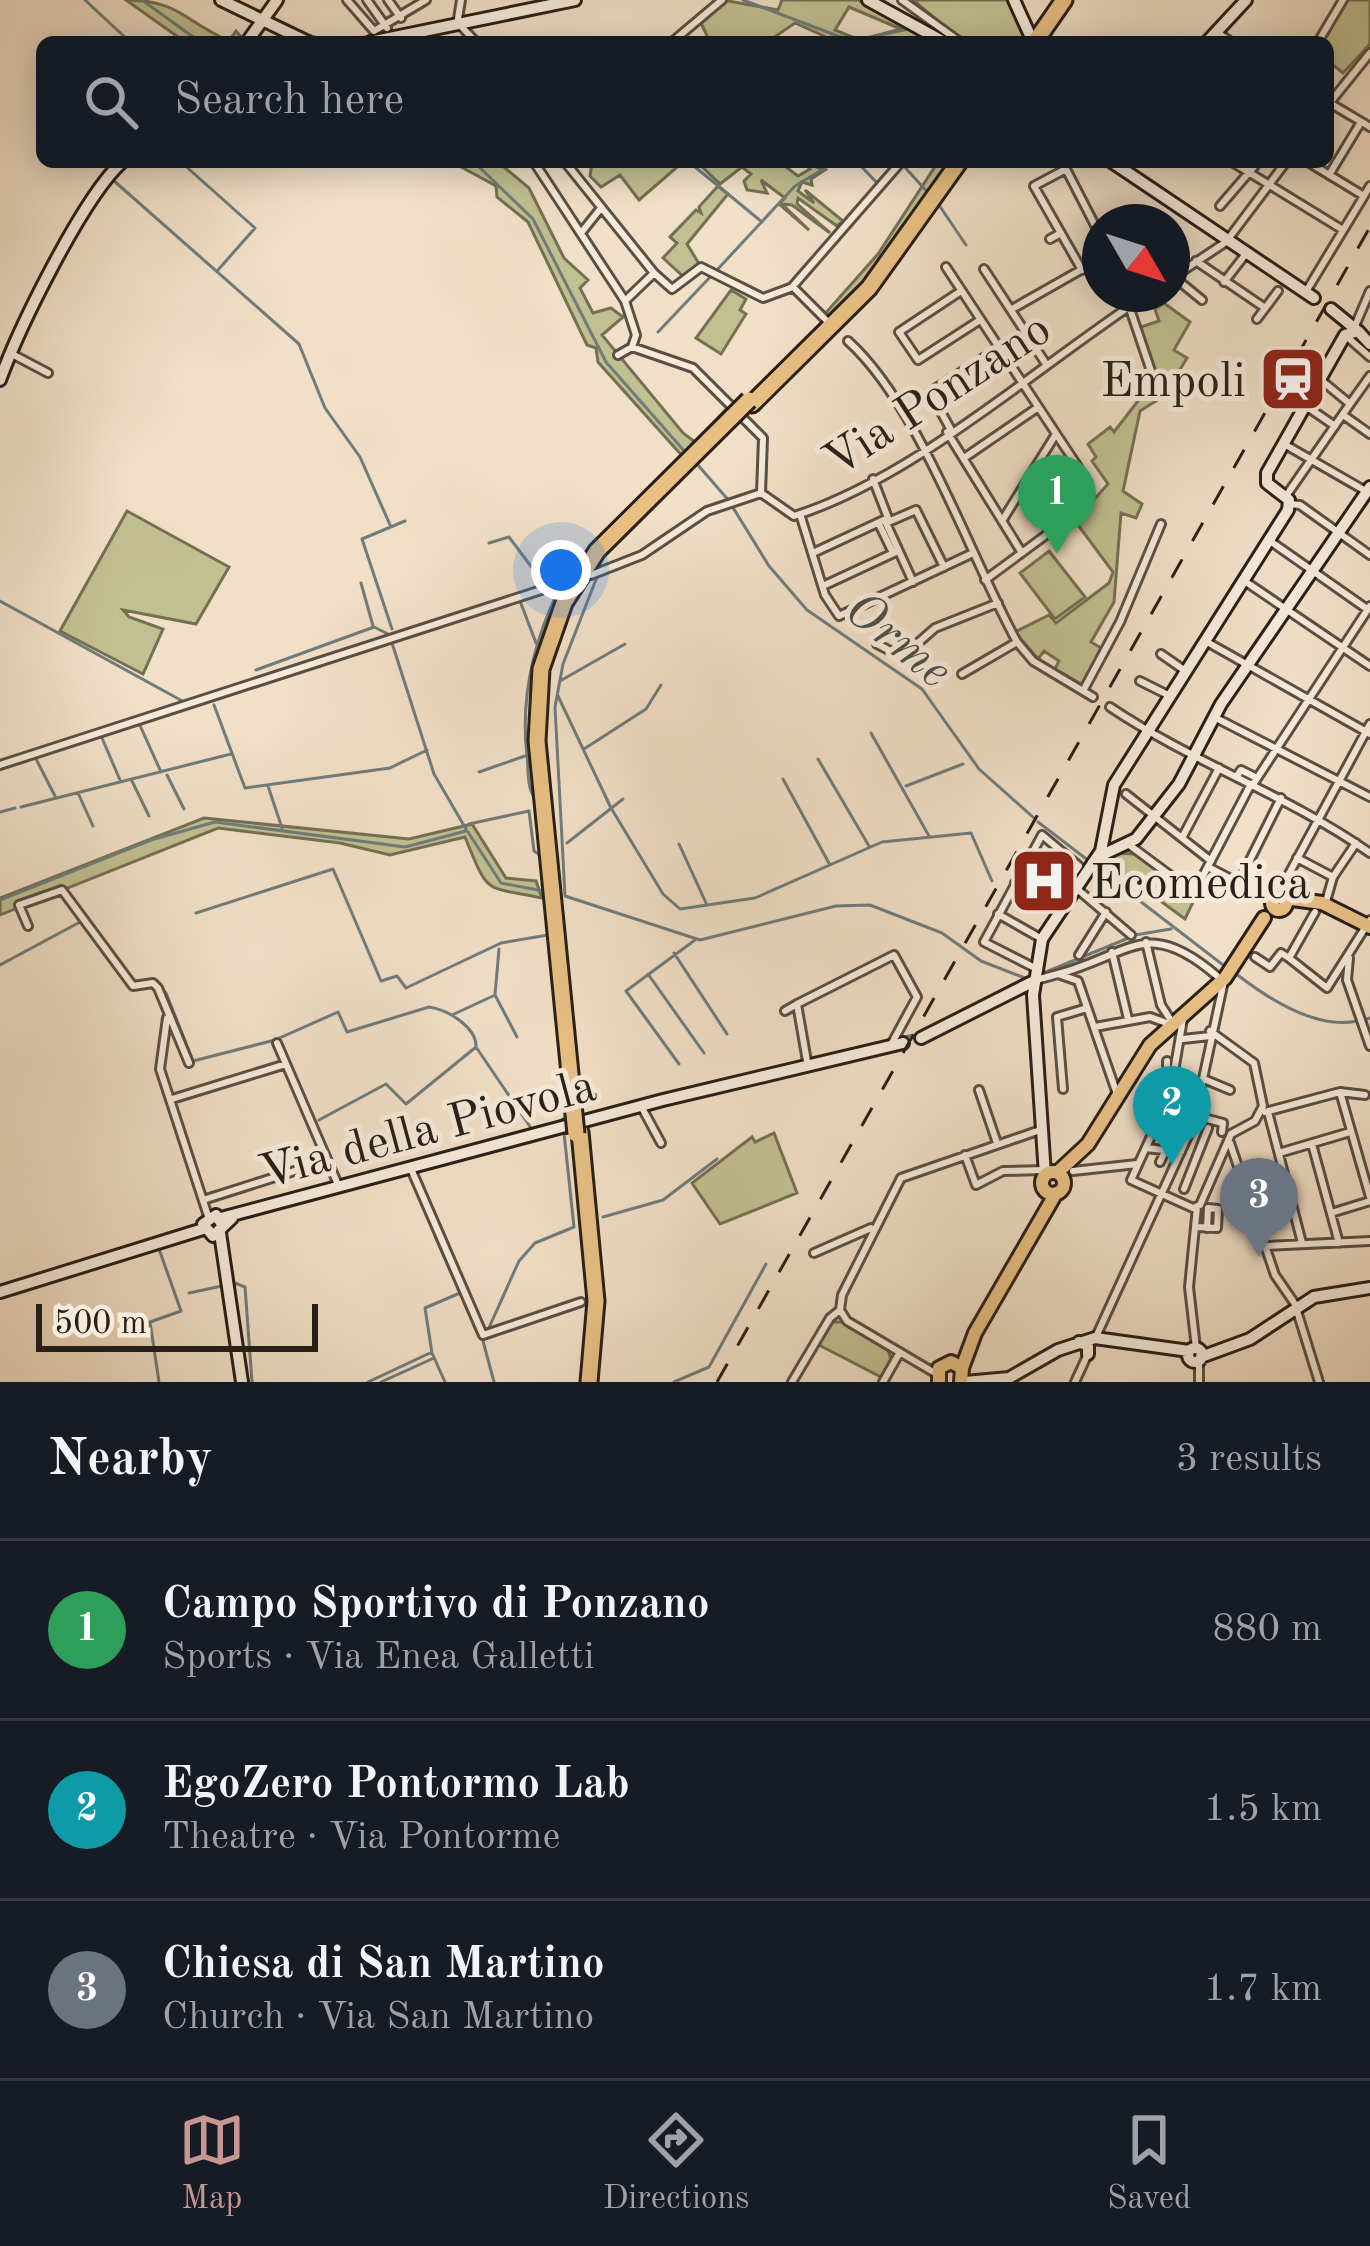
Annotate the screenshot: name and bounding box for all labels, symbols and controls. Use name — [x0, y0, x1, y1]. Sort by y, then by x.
search box — [36, 36, 1334, 168]
icon: search — [78, 69, 144, 135]
text: Search here — [174, 79, 404, 124]
north arrow — [1082, 204, 1190, 312]
street label: Via Ponzano — [816, 306, 1060, 487]
station icon: Empoli — [1258, 344, 1328, 414]
place label: Empoli — [1100, 359, 1246, 407]
pin: 1 — [1018, 455, 1096, 554]
your location — [531, 540, 591, 600]
water label: Orme — [834, 584, 960, 699]
hospital icon: Ecomedica — [1009, 846, 1079, 916]
place label: Ecomedica — [1090, 861, 1311, 909]
street label: Via della Piovola — [255, 1063, 601, 1199]
pin: 2 — [1133, 1066, 1211, 1165]
pin: 3 — [1220, 1158, 1298, 1257]
scale bar — [36, 1298, 318, 1351]
text: 500 m — [54, 1308, 147, 1341]
text: Nearby — [48, 1435, 213, 1486]
text: 3 results — [1176, 1440, 1322, 1479]
text: Campo Sportivo di Ponzano — [162, 1583, 710, 1628]
text: 1 — [76, 1610, 98, 1649]
text: 880 m — [1212, 1610, 1322, 1649]
text: Sports · Via Enea Galletti — [162, 1638, 594, 1677]
text: EgoZero Pontormo Lab — [162, 1763, 630, 1808]
text: 2 — [76, 1790, 98, 1829]
text: 1.5 km — [1204, 1790, 1322, 1829]
text: Theatre · Via Pontorme — [162, 1818, 561, 1857]
text: Chiesa di San Martino — [162, 1943, 605, 1988]
text: 3 — [76, 1970, 98, 2009]
text: 1.7 km — [1204, 1970, 1322, 2009]
text: Church · Via San Martino — [162, 1998, 594, 2037]
tab: Map — [179, 2107, 245, 2220]
tab: Directions — [603, 2107, 749, 2220]
tab: Saved — [1107, 2107, 1191, 2220]

